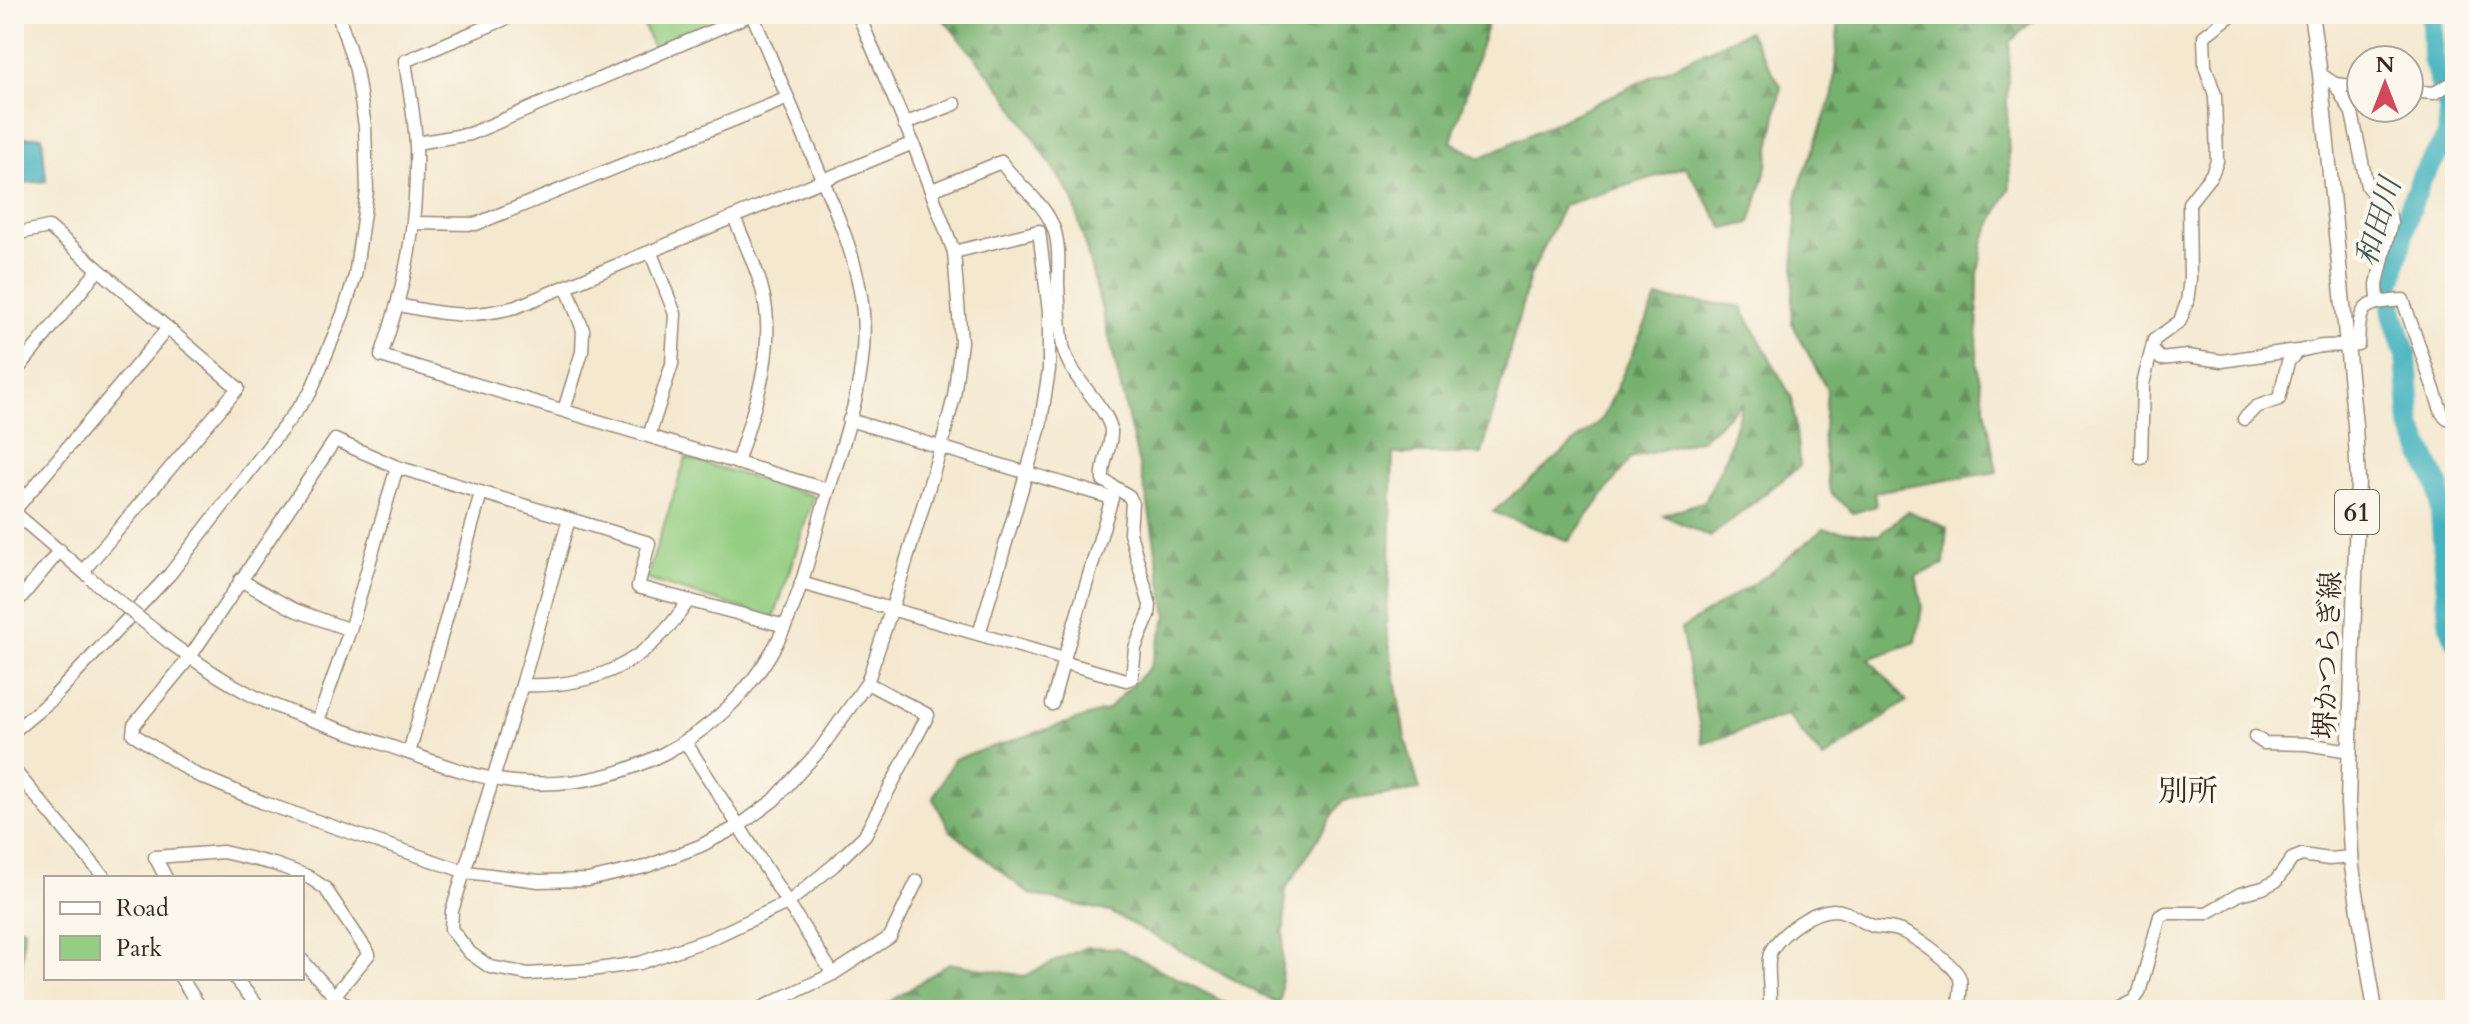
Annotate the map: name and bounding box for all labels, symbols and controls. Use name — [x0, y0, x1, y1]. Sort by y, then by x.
north arrow — [2345, 44, 2425, 124]
text: N — [2375, 50, 2395, 80]
water label: 和田川 — [2346, 170, 2412, 271]
road number: 61 — [2335, 490, 2379, 534]
street label: 堺かつらぎ線 — [2306, 570, 2350, 740]
district label: 別所 — [2158, 771, 2218, 812]
legend — [44, 876, 304, 980]
text: Road — [116, 892, 169, 925]
text: Park — [116, 932, 162, 965]

